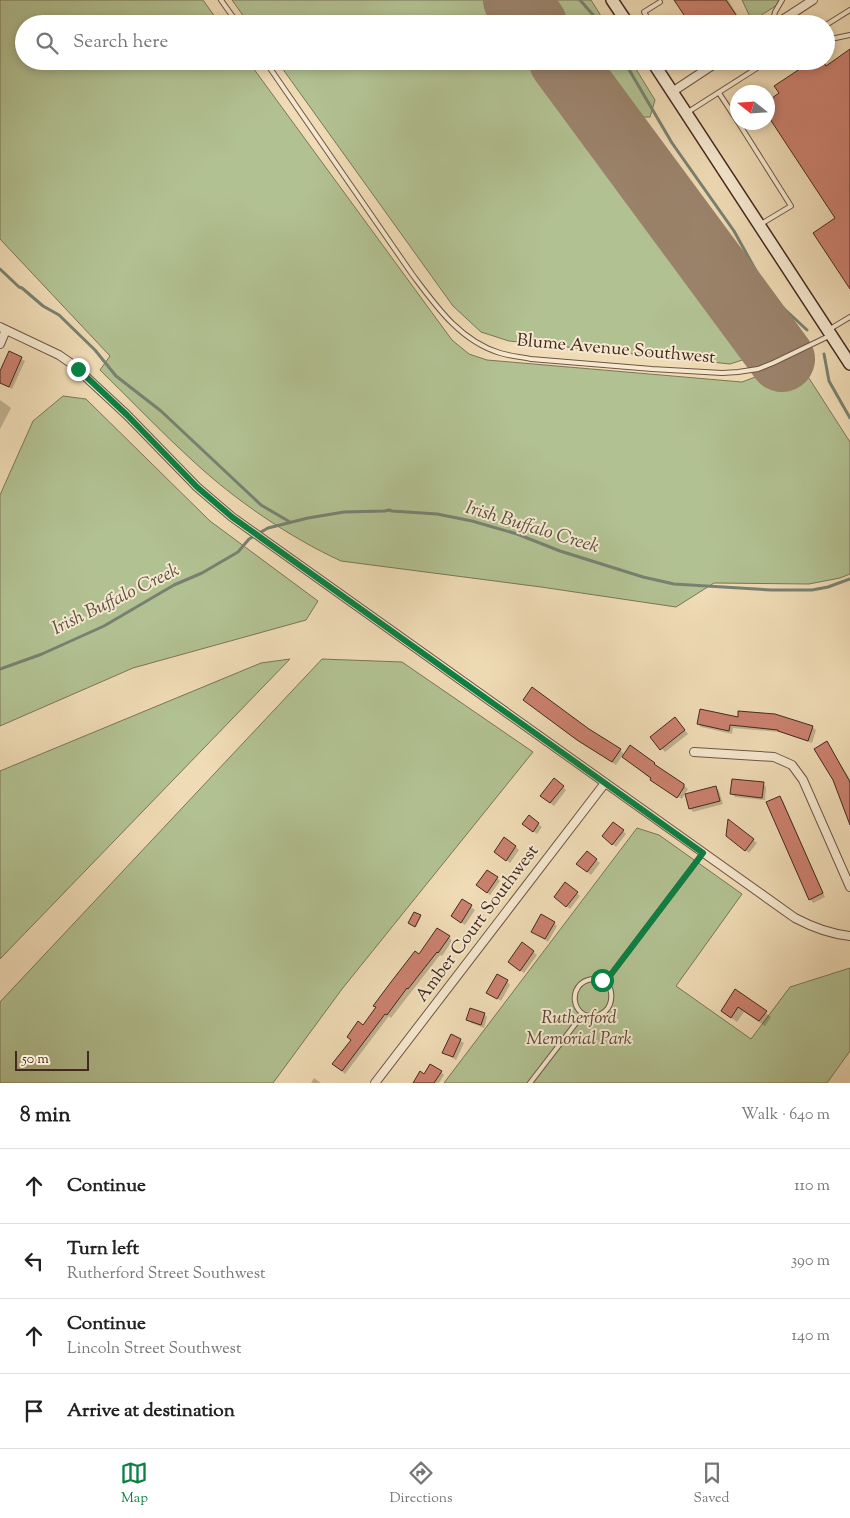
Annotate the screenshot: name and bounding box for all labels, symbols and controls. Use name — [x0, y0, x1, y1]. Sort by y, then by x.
search box — [15, 15, 835, 70]
icon: search — [33, 29, 61, 57]
text: Search here — [73, 29, 168, 56]
north arrow — [730, 85, 775, 130]
street label: Blume Avenue Southwest — [516, 328, 716, 372]
route end — [67, 358, 90, 381]
water label: Irish Buffalo Creek — [462, 495, 603, 561]
water label: Irish Buffalo Creek — [48, 557, 185, 642]
street label: Amber Court Southwest — [410, 840, 546, 1008]
route start — [591, 969, 614, 992]
park label: Rutherford Memorial Park — [526, 1006, 632, 1053]
scale bar — [15, 1048, 89, 1071]
text: 50 m — [22, 1050, 49, 1070]
text: 8 min — [20, 1101, 71, 1131]
text: Walk · 640 m — [741, 1104, 830, 1127]
icon: ahead — [20, 1172, 48, 1200]
text: Continue — [67, 1173, 146, 1200]
text: 110 m — [794, 1175, 830, 1198]
text: Turn left — [67, 1236, 139, 1263]
icon: left — [20, 1247, 48, 1275]
text: 390 m — [791, 1250, 830, 1273]
text: Rutherford Street Southwest — [67, 1263, 265, 1286]
text: Continue — [67, 1311, 146, 1338]
icon: ahead — [20, 1322, 48, 1350]
text: 140 m — [792, 1325, 830, 1348]
text: Lincoln Street Southwest — [67, 1338, 241, 1361]
icon: arrive — [20, 1397, 48, 1425]
text: Arrive at destination — [67, 1398, 235, 1425]
tab: Map — [120, 1459, 148, 1509]
tab: Directions — [389, 1459, 453, 1509]
tab: Saved — [694, 1459, 729, 1509]

